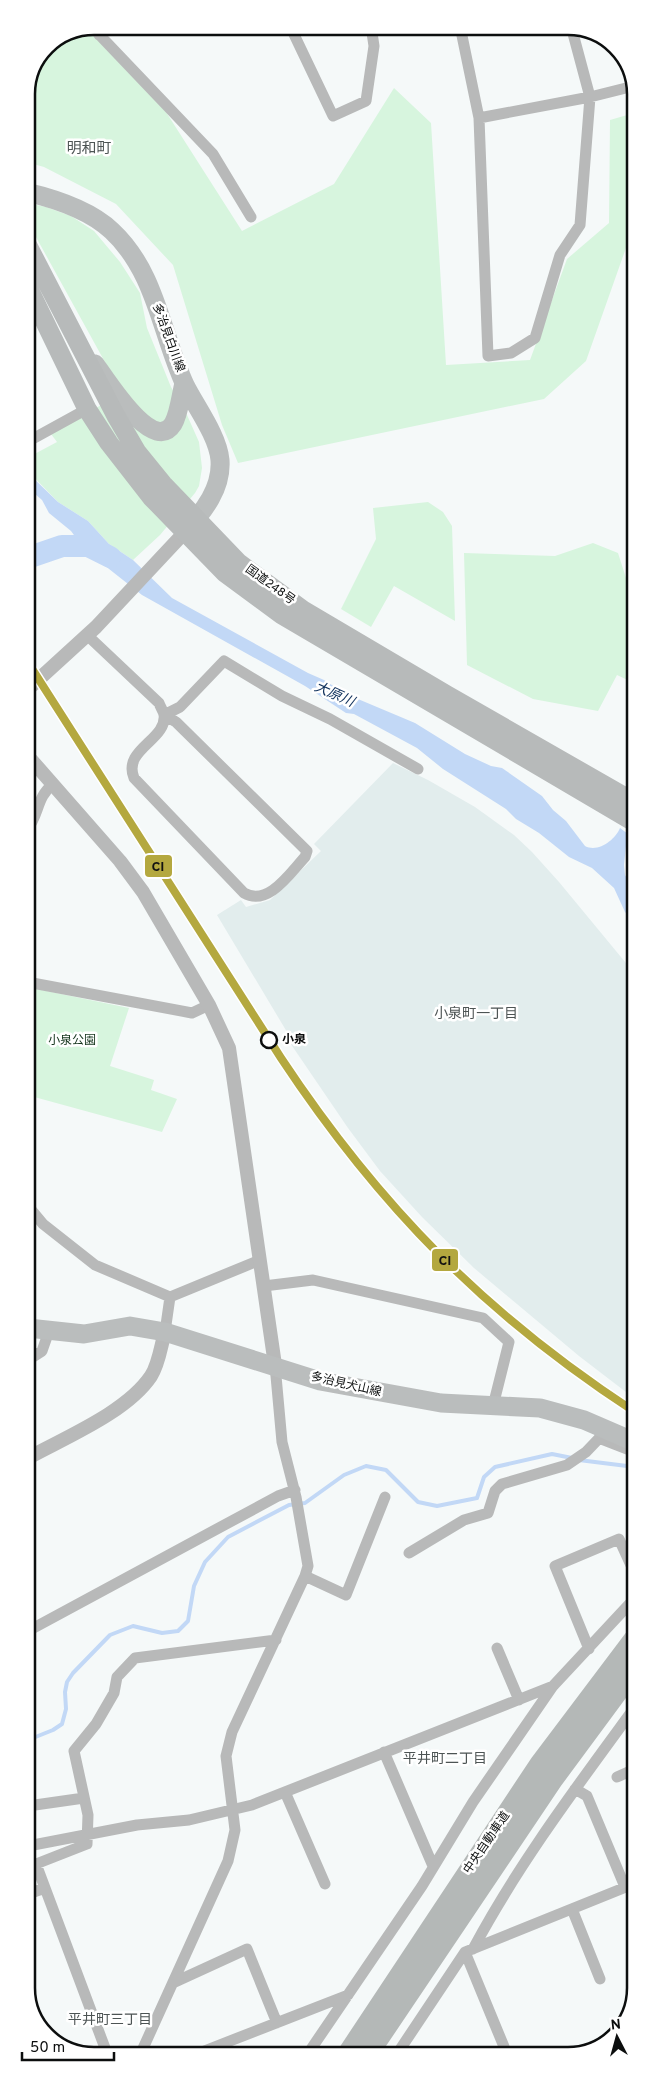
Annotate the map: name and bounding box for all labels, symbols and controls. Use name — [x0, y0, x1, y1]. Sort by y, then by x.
district label: 明和町 — [66, 140, 112, 159]
street label: 多治見白川線 — [148, 301, 188, 375]
street label: 国道248号 — [242, 561, 298, 609]
water label: 大原川 — [311, 679, 358, 712]
line badge: CI — [144, 854, 173, 878]
text: CI — [152, 859, 164, 876]
district label: 小泉町一丁目 — [434, 1005, 518, 1023]
marker: 小泉 — [260, 1031, 278, 1049]
place label: 小泉 — [282, 1032, 306, 1048]
park label: 小泉公園 — [48, 1033, 96, 1049]
line badge: CI — [431, 1248, 459, 1272]
text: CI — [439, 1253, 451, 1270]
street label: 多治見犬山線 — [309, 1369, 383, 1401]
district label: 平井町二丁目 — [403, 1750, 487, 1768]
street label: 中央自動車道 — [460, 1809, 514, 1877]
district label: 平井町三丁目 — [68, 2011, 152, 2029]
north arrow — [592, 2012, 642, 2062]
text: N — [610, 2017, 622, 2035]
scale bar — [22, 2030, 115, 2062]
text: 50 m — [30, 2039, 65, 2058]

